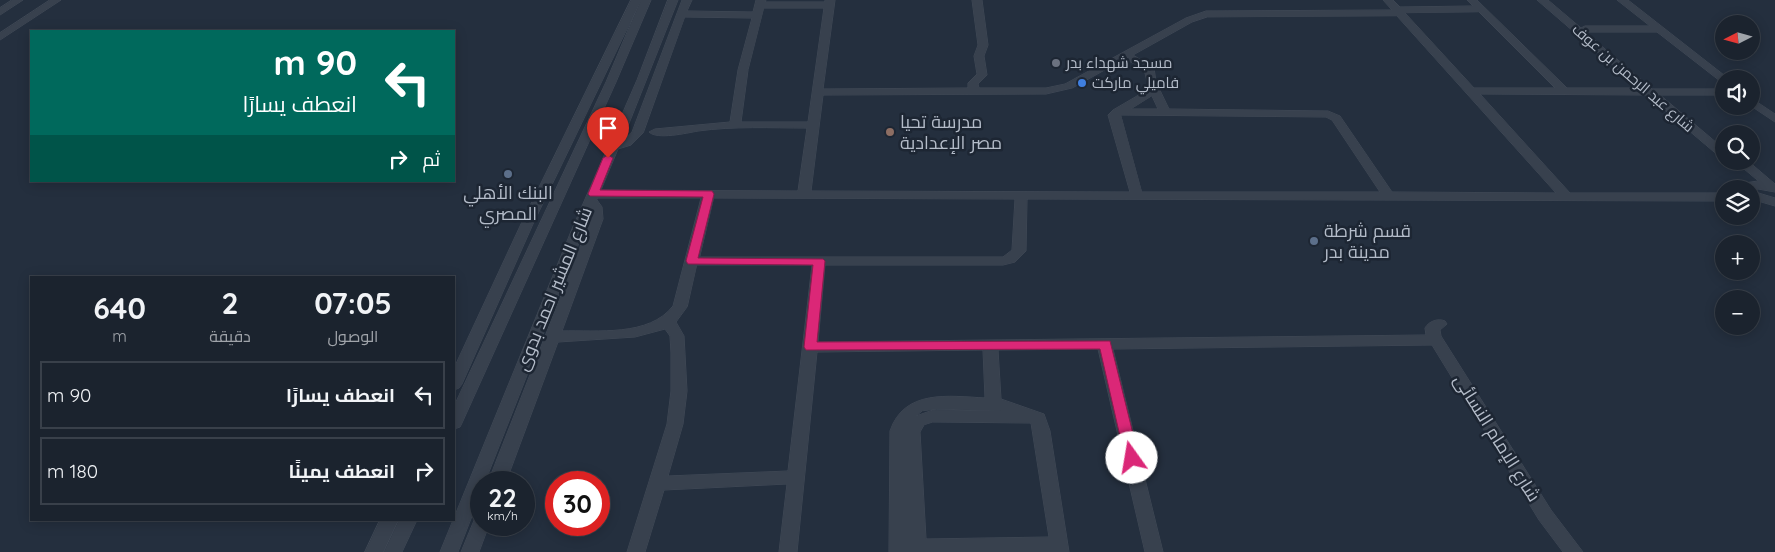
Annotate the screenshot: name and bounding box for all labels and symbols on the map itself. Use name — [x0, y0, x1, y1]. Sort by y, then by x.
north arrow — [1715, 15, 1760, 60]
street label: شارع عبد الرحمن بن عوف — [1567, 19, 1698, 137]
place label: مسجد شهداء بدر — [1065, 53, 1172, 73]
marker: مسجد شهداء بدر — [1050, 57, 1062, 69]
place label: فاميلي ماركت — [1092, 73, 1179, 95]
marker: فاميلي ماركت — [1076, 77, 1088, 89]
pin — [587, 107, 629, 158]
place label: مدرسة تحيا مصر الإعدادية — [900, 110, 1002, 154]
marker: مدرسة تحيا مصر الإعدادية — [884, 126, 896, 138]
marker: البنك الأهلي المصري — [502, 168, 514, 180]
place label: البنك الأهلي المصري — [463, 181, 553, 228]
street label: شارع المشير احمد بدوى — [510, 204, 598, 374]
place label: قسم شرطة مدينة بدر — [1323, 219, 1411, 263]
marker: قسم شرطة مدينة بدر — [1308, 235, 1320, 247]
street label: شارع الإمام النسائى — [1448, 370, 1546, 506]
position arrow — [1105, 431, 1157, 483]
speed limit sign: 30 — [545, 471, 610, 536]

